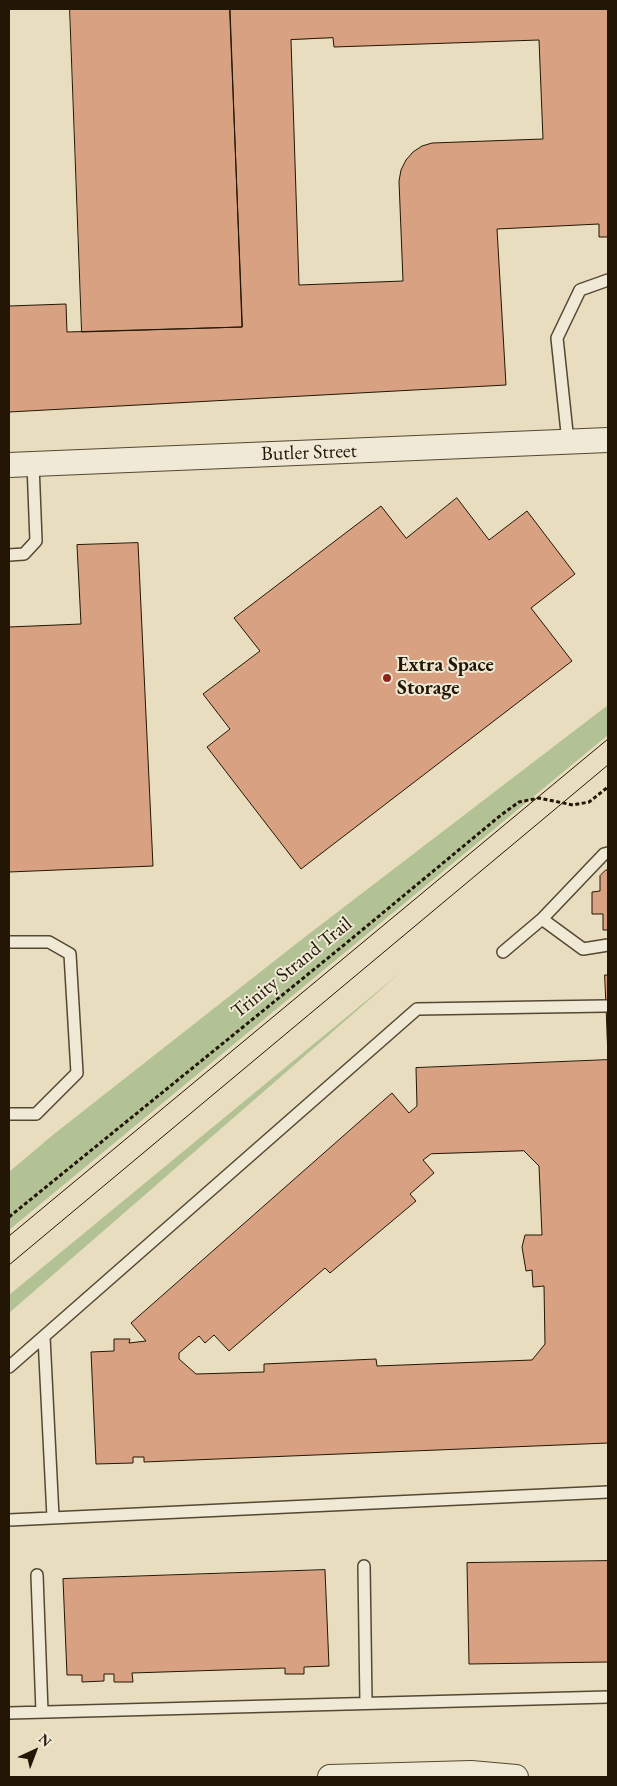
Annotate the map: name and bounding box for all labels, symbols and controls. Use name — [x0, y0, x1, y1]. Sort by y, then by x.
street label: Butler Street — [261, 439, 357, 467]
place label: Extra Space Storage — [397, 654, 494, 701]
marker: Extra Space Storage — [381, 672, 393, 684]
street label: Trinity Strand Trail — [227, 912, 357, 1024]
north arrow — [10, 1726, 60, 1776]
text: N — [35, 1730, 56, 1750]

